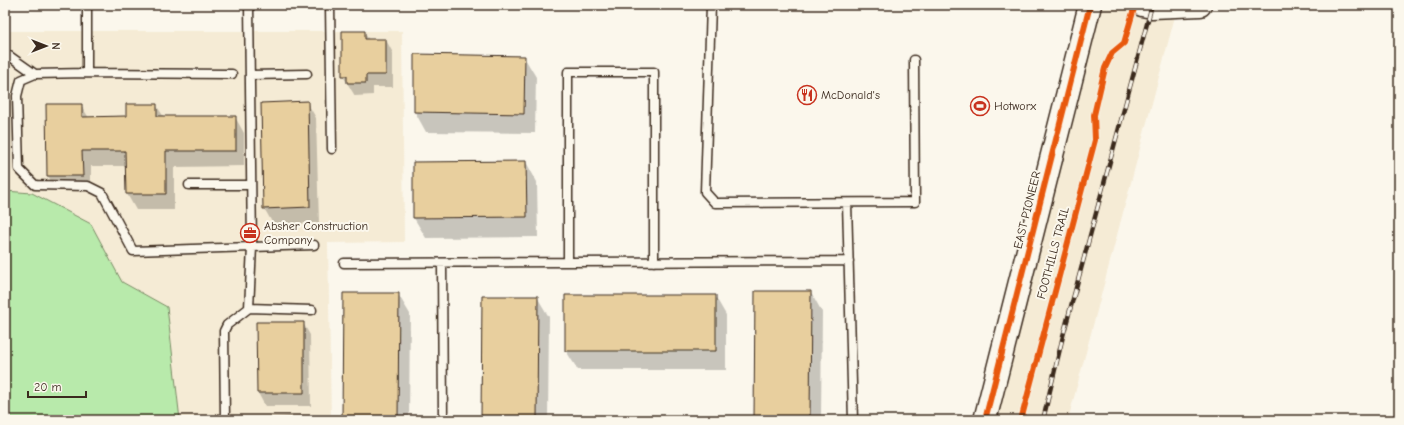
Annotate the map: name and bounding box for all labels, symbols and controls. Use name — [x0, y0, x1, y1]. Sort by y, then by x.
north arrow — [26, 26, 66, 66]
text: N — [49, 42, 62, 50]
restaurant icon: McDonald's — [796, 84, 818, 106]
place label: McDonald's — [821, 88, 880, 102]
sports icon: Hotworx — [969, 95, 991, 117]
place label: Hotworx — [994, 99, 1036, 113]
street label: EAST PIONEER — [1011, 170, 1043, 250]
street label: FOOTHILLS TRAIL — [1034, 205, 1072, 301]
place label: Absher Construction Company — [264, 219, 368, 247]
office icon: Absher Construction Company — [239, 222, 261, 244]
scale bar — [28, 373, 86, 399]
text: 20 m — [34, 380, 62, 394]

